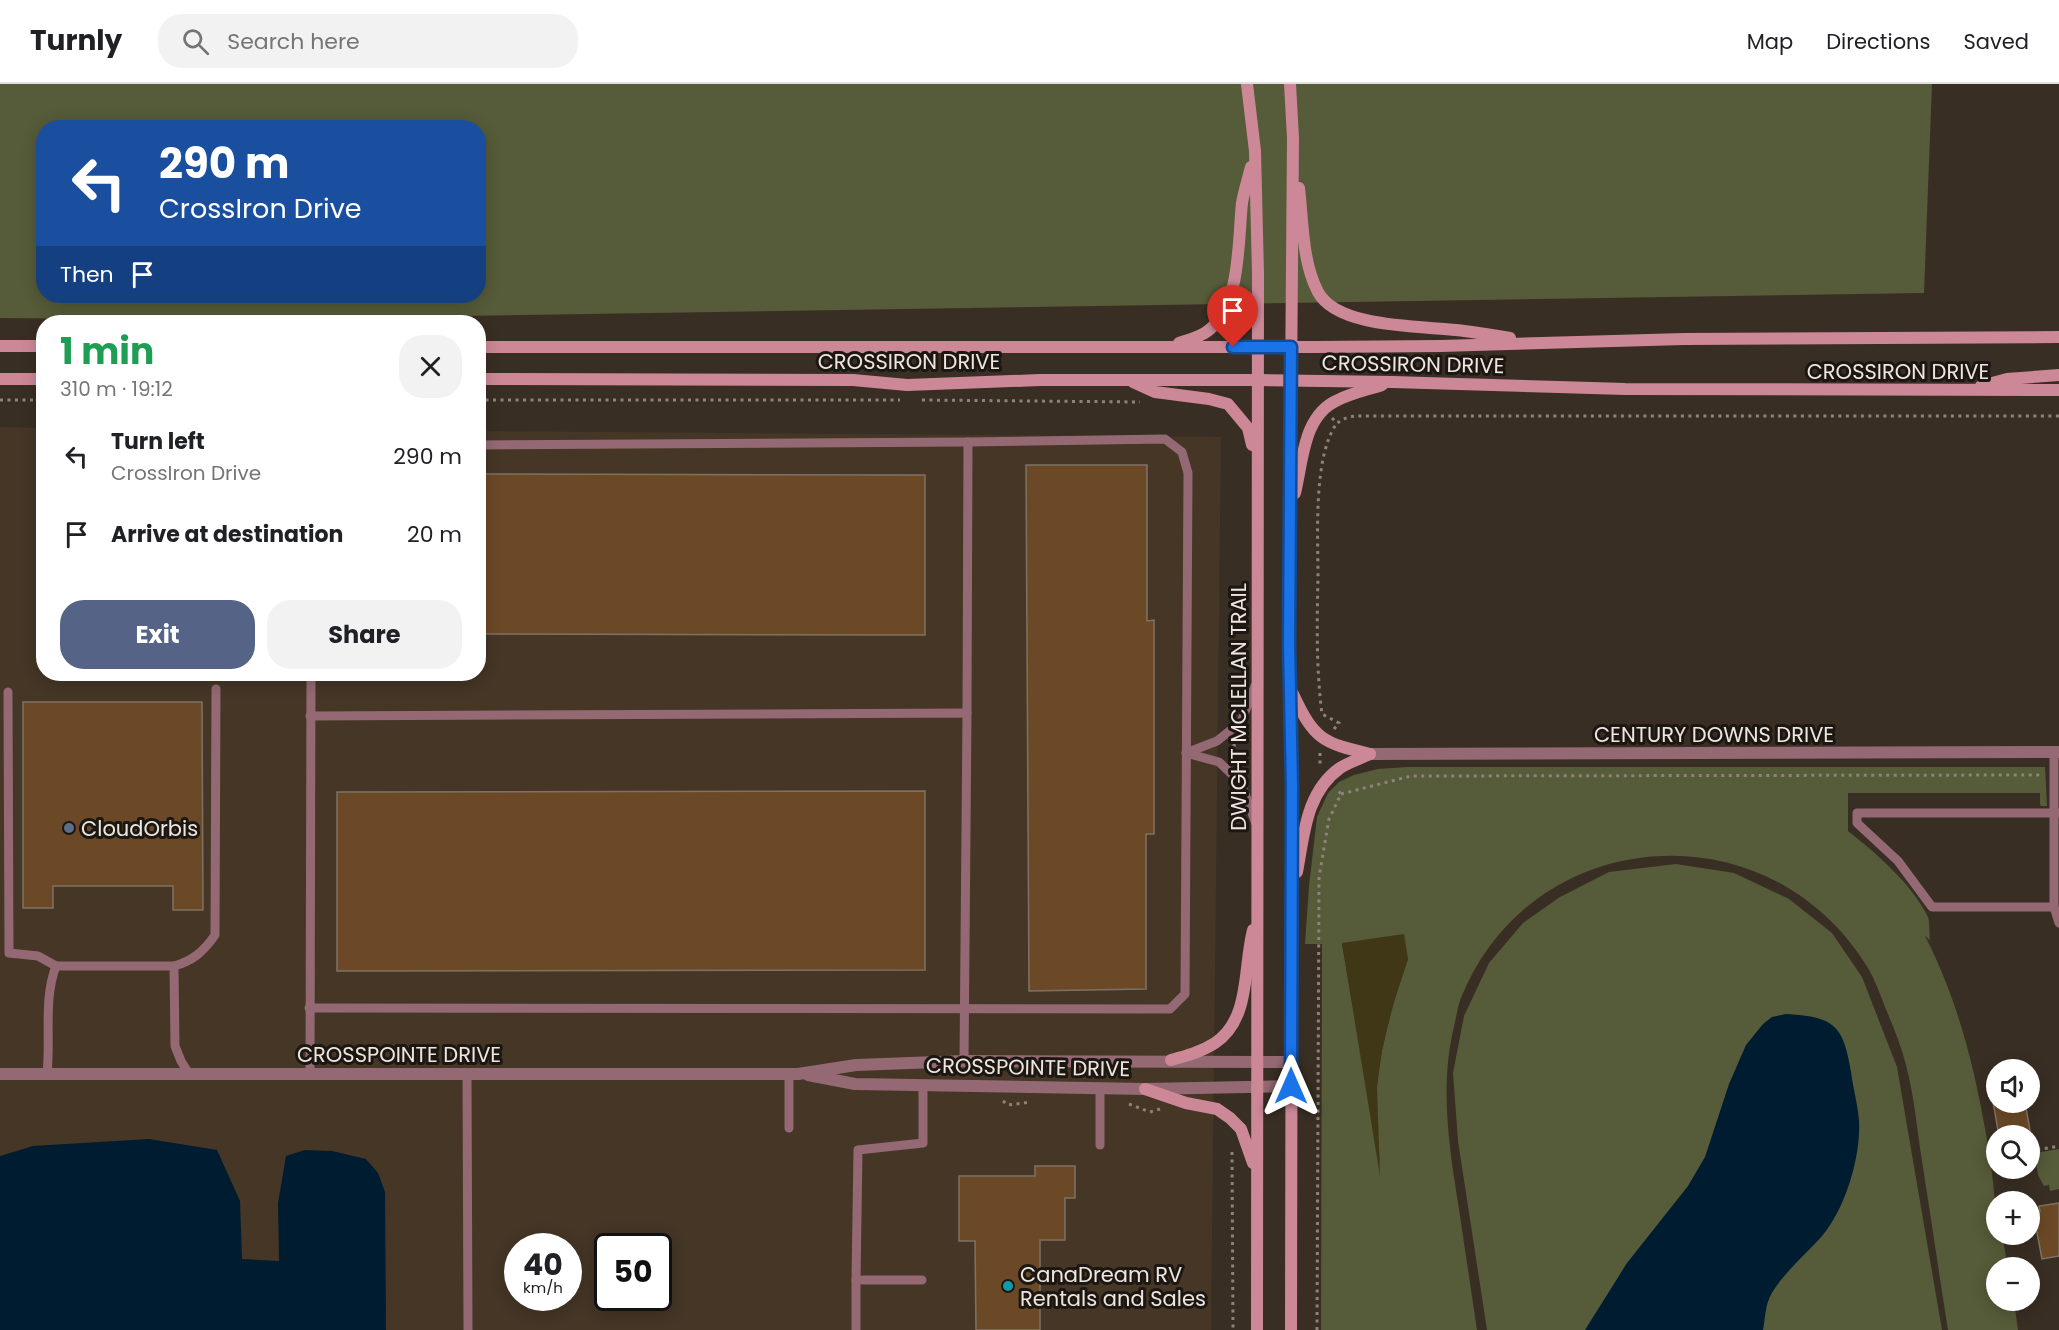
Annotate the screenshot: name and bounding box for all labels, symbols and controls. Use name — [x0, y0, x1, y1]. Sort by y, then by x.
search box — [158, 14, 578, 68]
text: Turnly — [30, 21, 122, 60]
icon: search — [179, 25, 212, 58]
text: Search here — [227, 26, 360, 57]
text: Map — [1747, 27, 1793, 56]
text: Directions — [1826, 27, 1930, 56]
text: Saved — [1963, 27, 2029, 56]
text: 290 m — [159, 134, 290, 193]
icon: left — [60, 144, 138, 222]
text: CrossIron Drive — [159, 190, 362, 227]
icon: arrive — [126, 258, 159, 291]
text: Then — [60, 259, 114, 290]
pin — [1207, 285, 1258, 347]
icon: arrive — [1216, 294, 1249, 327]
text: 1 min — [60, 326, 154, 377]
button: close — [399, 335, 462, 398]
street label: CROSSIRON DRIVE — [818, 347, 1000, 376]
street label: CROSSIRON DRIVE — [1321, 348, 1505, 380]
street label: CROSSIRON DRIVE — [1807, 357, 1989, 386]
text: 310 m · 19:12 — [60, 375, 173, 403]
text: Turn left — [111, 426, 205, 457]
icon: left — [60, 440, 93, 473]
text: 290 m — [393, 441, 462, 472]
text: CrossIron Drive — [111, 459, 261, 487]
icon: arrive — [60, 518, 93, 551]
text: Arrive at destination — [111, 519, 343, 550]
text: 20 m — [407, 519, 462, 550]
street label: DWIGHT MCLELLAN TRAIL — [1224, 583, 1253, 831]
button: Exit — [60, 600, 255, 669]
button: Share — [267, 600, 462, 669]
street label: CENTURY DOWNS DRIVE — [1594, 720, 1834, 749]
place label: CloudOrbis — [81, 814, 198, 843]
marker: CloudOrbis — [62, 821, 76, 835]
street label: CROSSPOINTE DRIVE — [297, 1040, 501, 1069]
street label: CROSSPOINTE DRIVE — [926, 1051, 1130, 1083]
position arrow — [1259, 1054, 1323, 1118]
map controls — [1986, 1059, 2040, 1311]
button: sound — [1986, 1059, 2040, 1113]
button: search — [1986, 1125, 2040, 1179]
button: + — [1986, 1191, 2040, 1245]
speed limit sign: 50 — [594, 1233, 672, 1311]
text: 40 — [523, 1243, 563, 1286]
button: − — [1986, 1257, 2040, 1311]
place label: CanaDream RV Rentals and Sales — [1020, 1260, 1206, 1313]
text: km/h — [523, 1277, 563, 1298]
marker: CanaDream RV Rentals and Sales — [1001, 1279, 1015, 1293]

